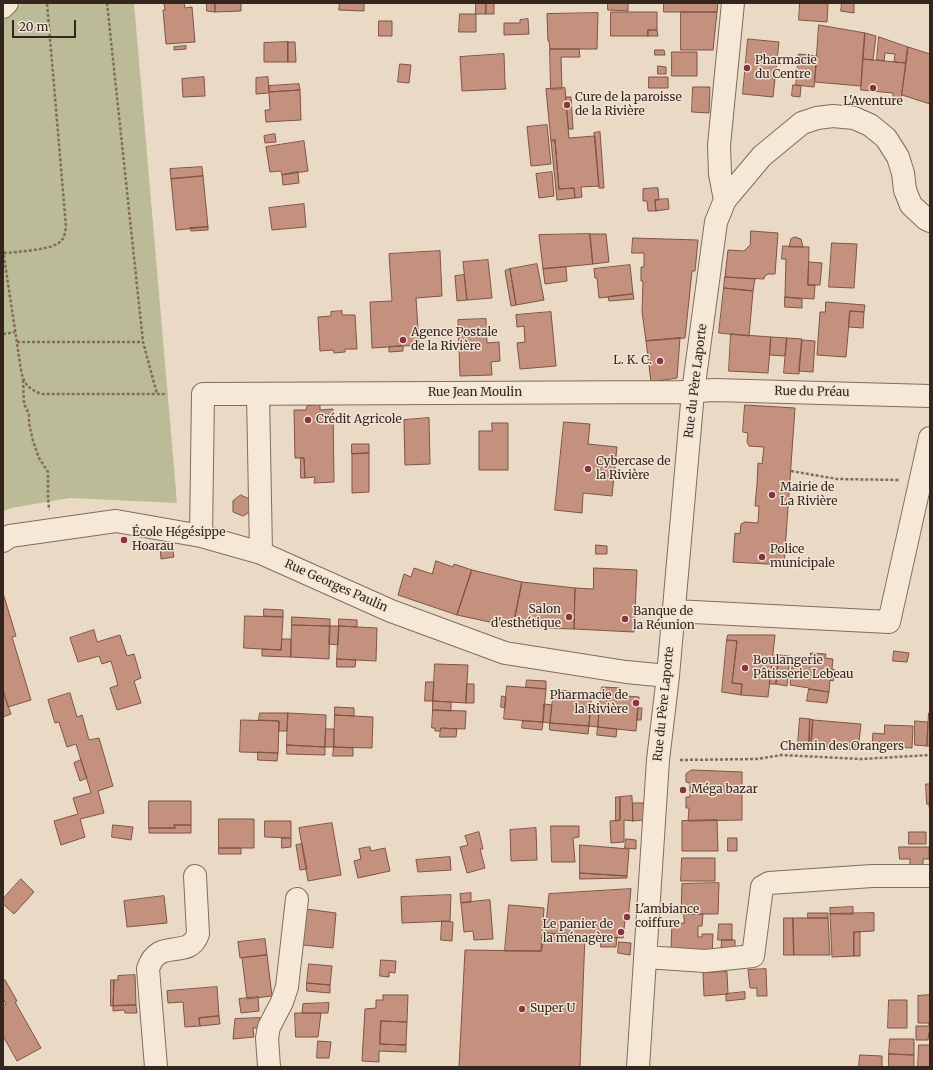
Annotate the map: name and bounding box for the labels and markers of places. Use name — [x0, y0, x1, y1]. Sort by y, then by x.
place label: Pharmacie du Centre — [755, 54, 817, 82]
marker: Pharmacie du Centre — [742, 63, 752, 73]
marker: L'Aventure — [868, 83, 878, 93]
place label: Cure de la paroisse de la Rivière — [575, 91, 682, 119]
place label: L'Aventure — [843, 95, 903, 109]
marker: Cure de la paroisse de la Rivière — [562, 100, 572, 110]
place label: Agence Postale de la Rivière — [411, 326, 497, 354]
marker: Agence Postale de la Rivière — [398, 335, 408, 345]
place label: L. K. C. — [613, 354, 652, 368]
marker: L. K. C. — [655, 356, 665, 366]
place label: Crédit Agricole — [316, 413, 402, 427]
marker: Crédit Agricole — [303, 415, 313, 425]
place label: Cybercase de la Rivière — [596, 455, 671, 483]
marker: Cybercase de la Rivière — [583, 464, 593, 474]
place label: Mairie de La Rivière — [780, 481, 837, 509]
marker: Mairie de La Rivière — [767, 490, 777, 500]
place label: École Hégésippe Hoarau — [132, 526, 226, 554]
marker: École Hégésippe Hoarau — [119, 535, 129, 545]
place label: Police municipale — [770, 543, 835, 571]
marker: Police municipale — [757, 552, 767, 562]
place label: Salon d'esthétique — [491, 603, 561, 631]
place label: Banque de la Réunion — [633, 605, 695, 633]
marker: Salon d'esthétique — [564, 612, 574, 622]
marker: Banque de la Réunion — [620, 614, 630, 624]
place label: Boulangerie Pâtisserie Lebeau — [753, 654, 853, 682]
marker: Boulangerie Pâtisserie Lebeau — [740, 663, 750, 673]
place label: Pharmacie de la Rivière — [550, 689, 628, 717]
marker: Pharmacie de la Rivière — [631, 698, 641, 708]
place label: Méga bazar — [691, 783, 758, 797]
marker: Méga bazar — [678, 785, 688, 795]
place label: L'ambiance coiffure — [635, 903, 699, 931]
marker: L'ambiance coiffure — [622, 912, 632, 922]
place label: Le panier de la ménagère — [543, 918, 613, 946]
marker: Le panier de la ménagère — [616, 927, 626, 937]
place label: Super U — [530, 1002, 575, 1016]
marker: Super U — [517, 1004, 527, 1014]

